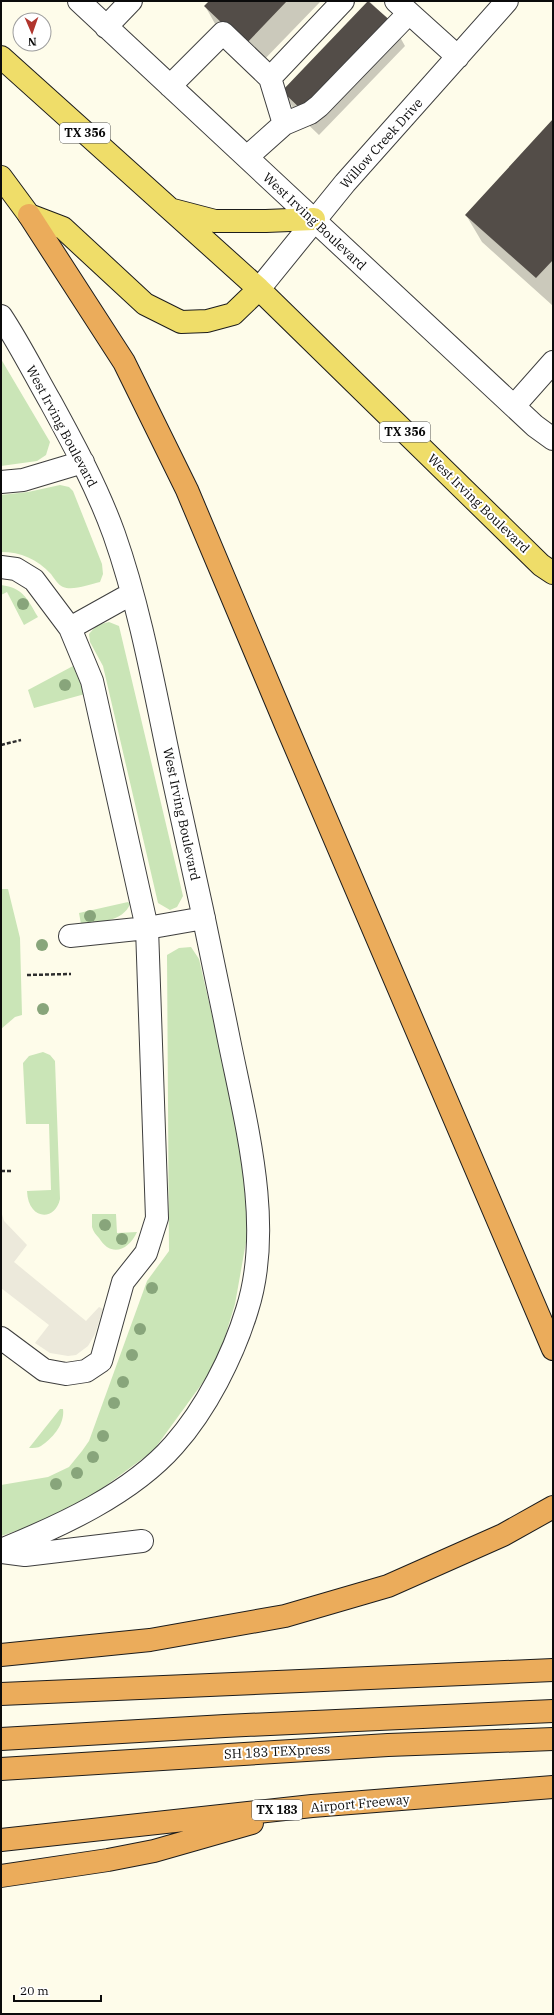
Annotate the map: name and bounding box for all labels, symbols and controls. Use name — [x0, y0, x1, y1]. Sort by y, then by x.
north arrow — [12, 12, 52, 52]
text: N — [27, 35, 37, 49]
street label: Willow Creek Drive — [336, 95, 427, 192]
road number: TX 356 — [60, 123, 110, 143]
street label: West Irving Boulevard — [259, 169, 370, 274]
street label: West Irving Boulevard — [22, 362, 101, 490]
road number: TX 356 — [380, 422, 430, 442]
street label: West Irving Boulevard — [424, 450, 533, 557]
street label: West Irving Boulevard — [159, 746, 204, 882]
street label: SH 183 TEXpress — [224, 1740, 330, 1763]
street label: Airport Freeway — [310, 1791, 410, 1816]
road number: TX 183 — [252, 1800, 302, 1820]
scale bar — [14, 1977, 101, 2003]
text: 20 m — [20, 1983, 49, 1998]

